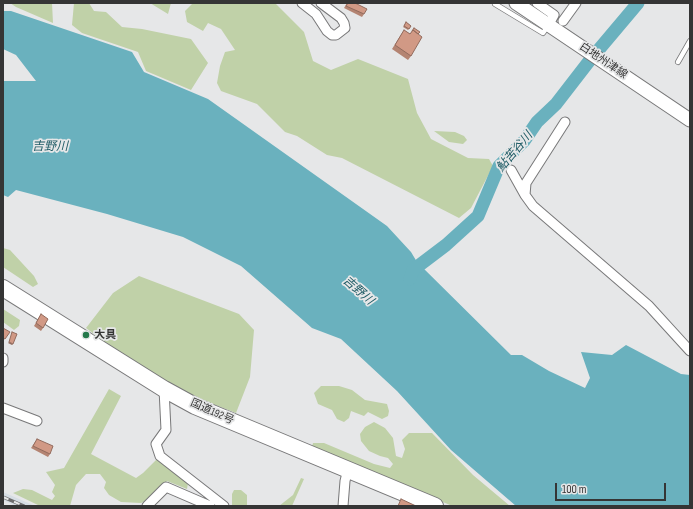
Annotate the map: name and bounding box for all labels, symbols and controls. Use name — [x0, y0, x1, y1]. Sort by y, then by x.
street label: 白地州津線 — [577, 40, 629, 82]
water label: 鮎苦谷川 — [494, 129, 536, 175]
water label: 吉野川 — [32, 140, 68, 154]
water label: 吉野川 — [340, 274, 376, 308]
place label: 大具 — [94, 328, 116, 342]
marker: 大具 — [81, 330, 91, 340]
street label: 国道192号 — [188, 397, 236, 427]
scale bar — [557, 475, 668, 501]
text: 100 m — [562, 482, 587, 497]

